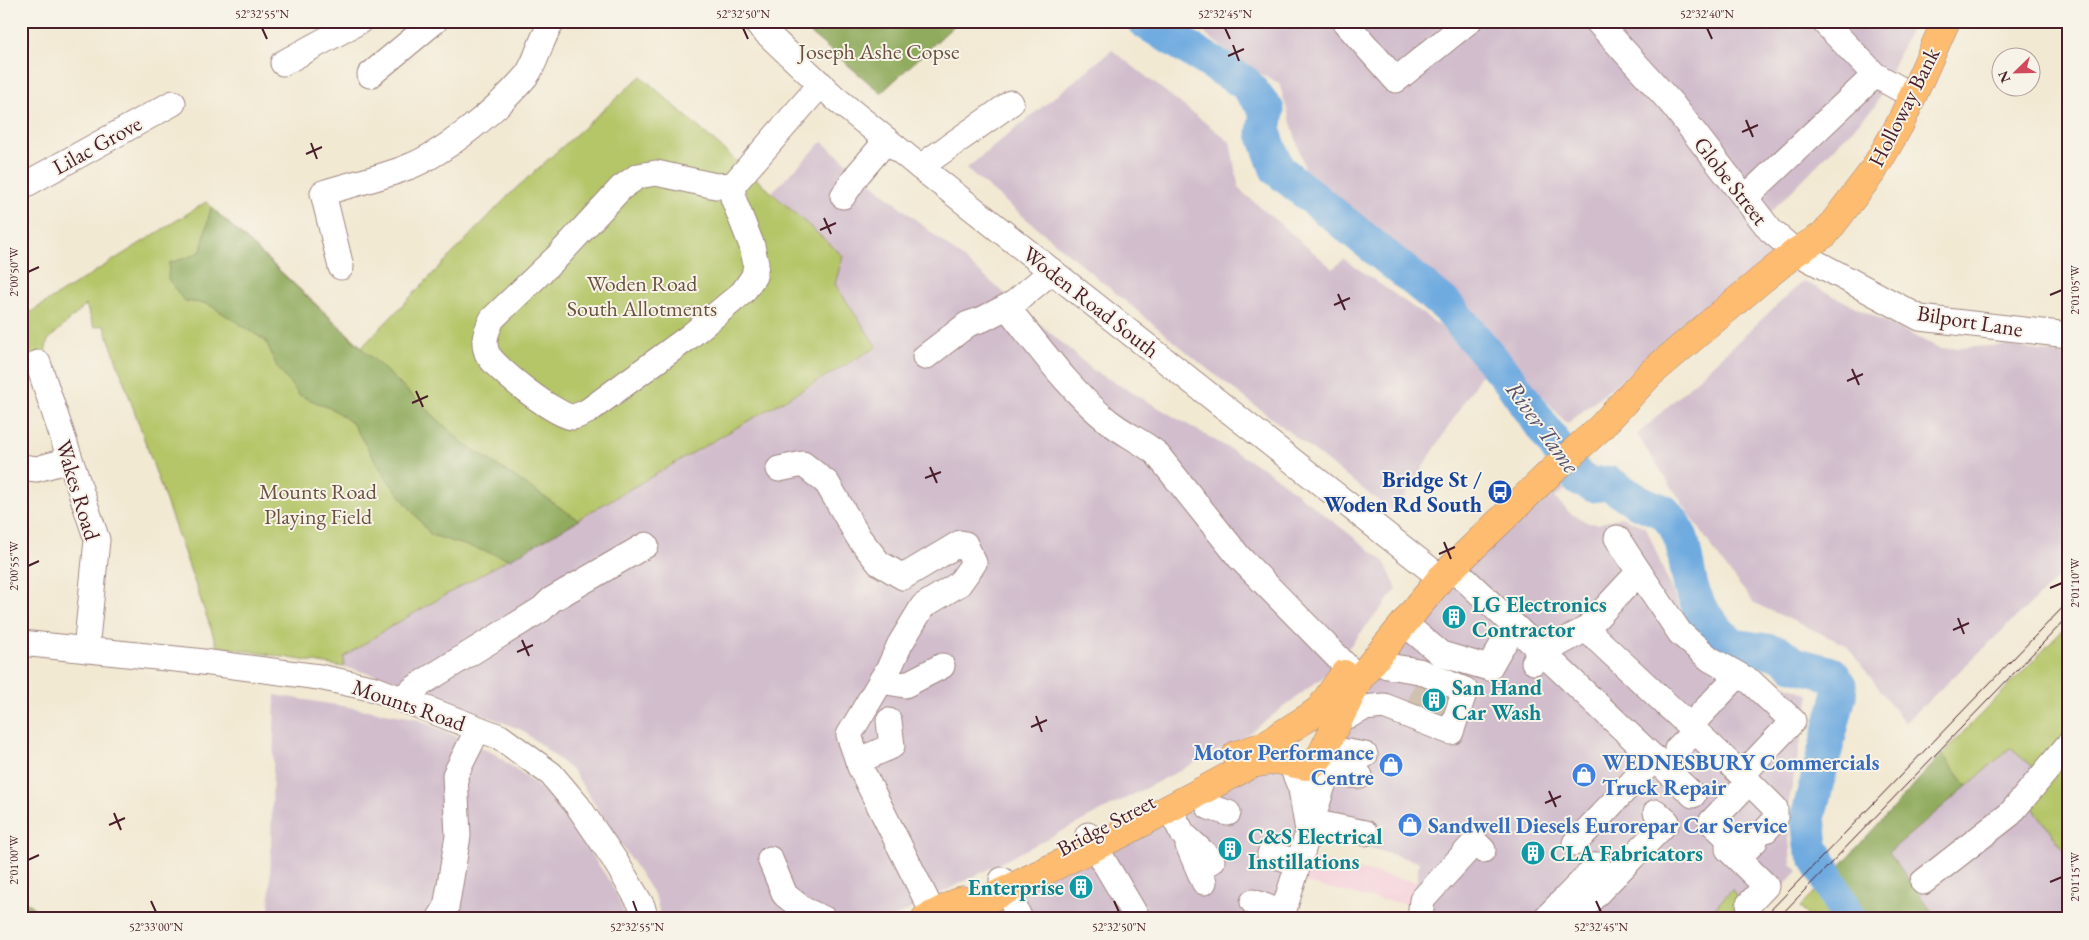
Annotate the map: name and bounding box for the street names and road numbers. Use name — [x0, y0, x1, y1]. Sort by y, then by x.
street label: Holloway Bank — [1861, 42, 1947, 172]
street label: Lilac Grove — [47, 109, 147, 181]
street label: Globe Street — [1687, 131, 1775, 231]
street label: Woden Road South — [1017, 239, 1165, 365]
street label: Bilport Lane — [1915, 298, 2025, 344]
street label: Wakes Road — [49, 436, 107, 544]
street label: Mounts Road — [349, 672, 470, 738]
street label: Bridge Street — [1052, 787, 1160, 863]

